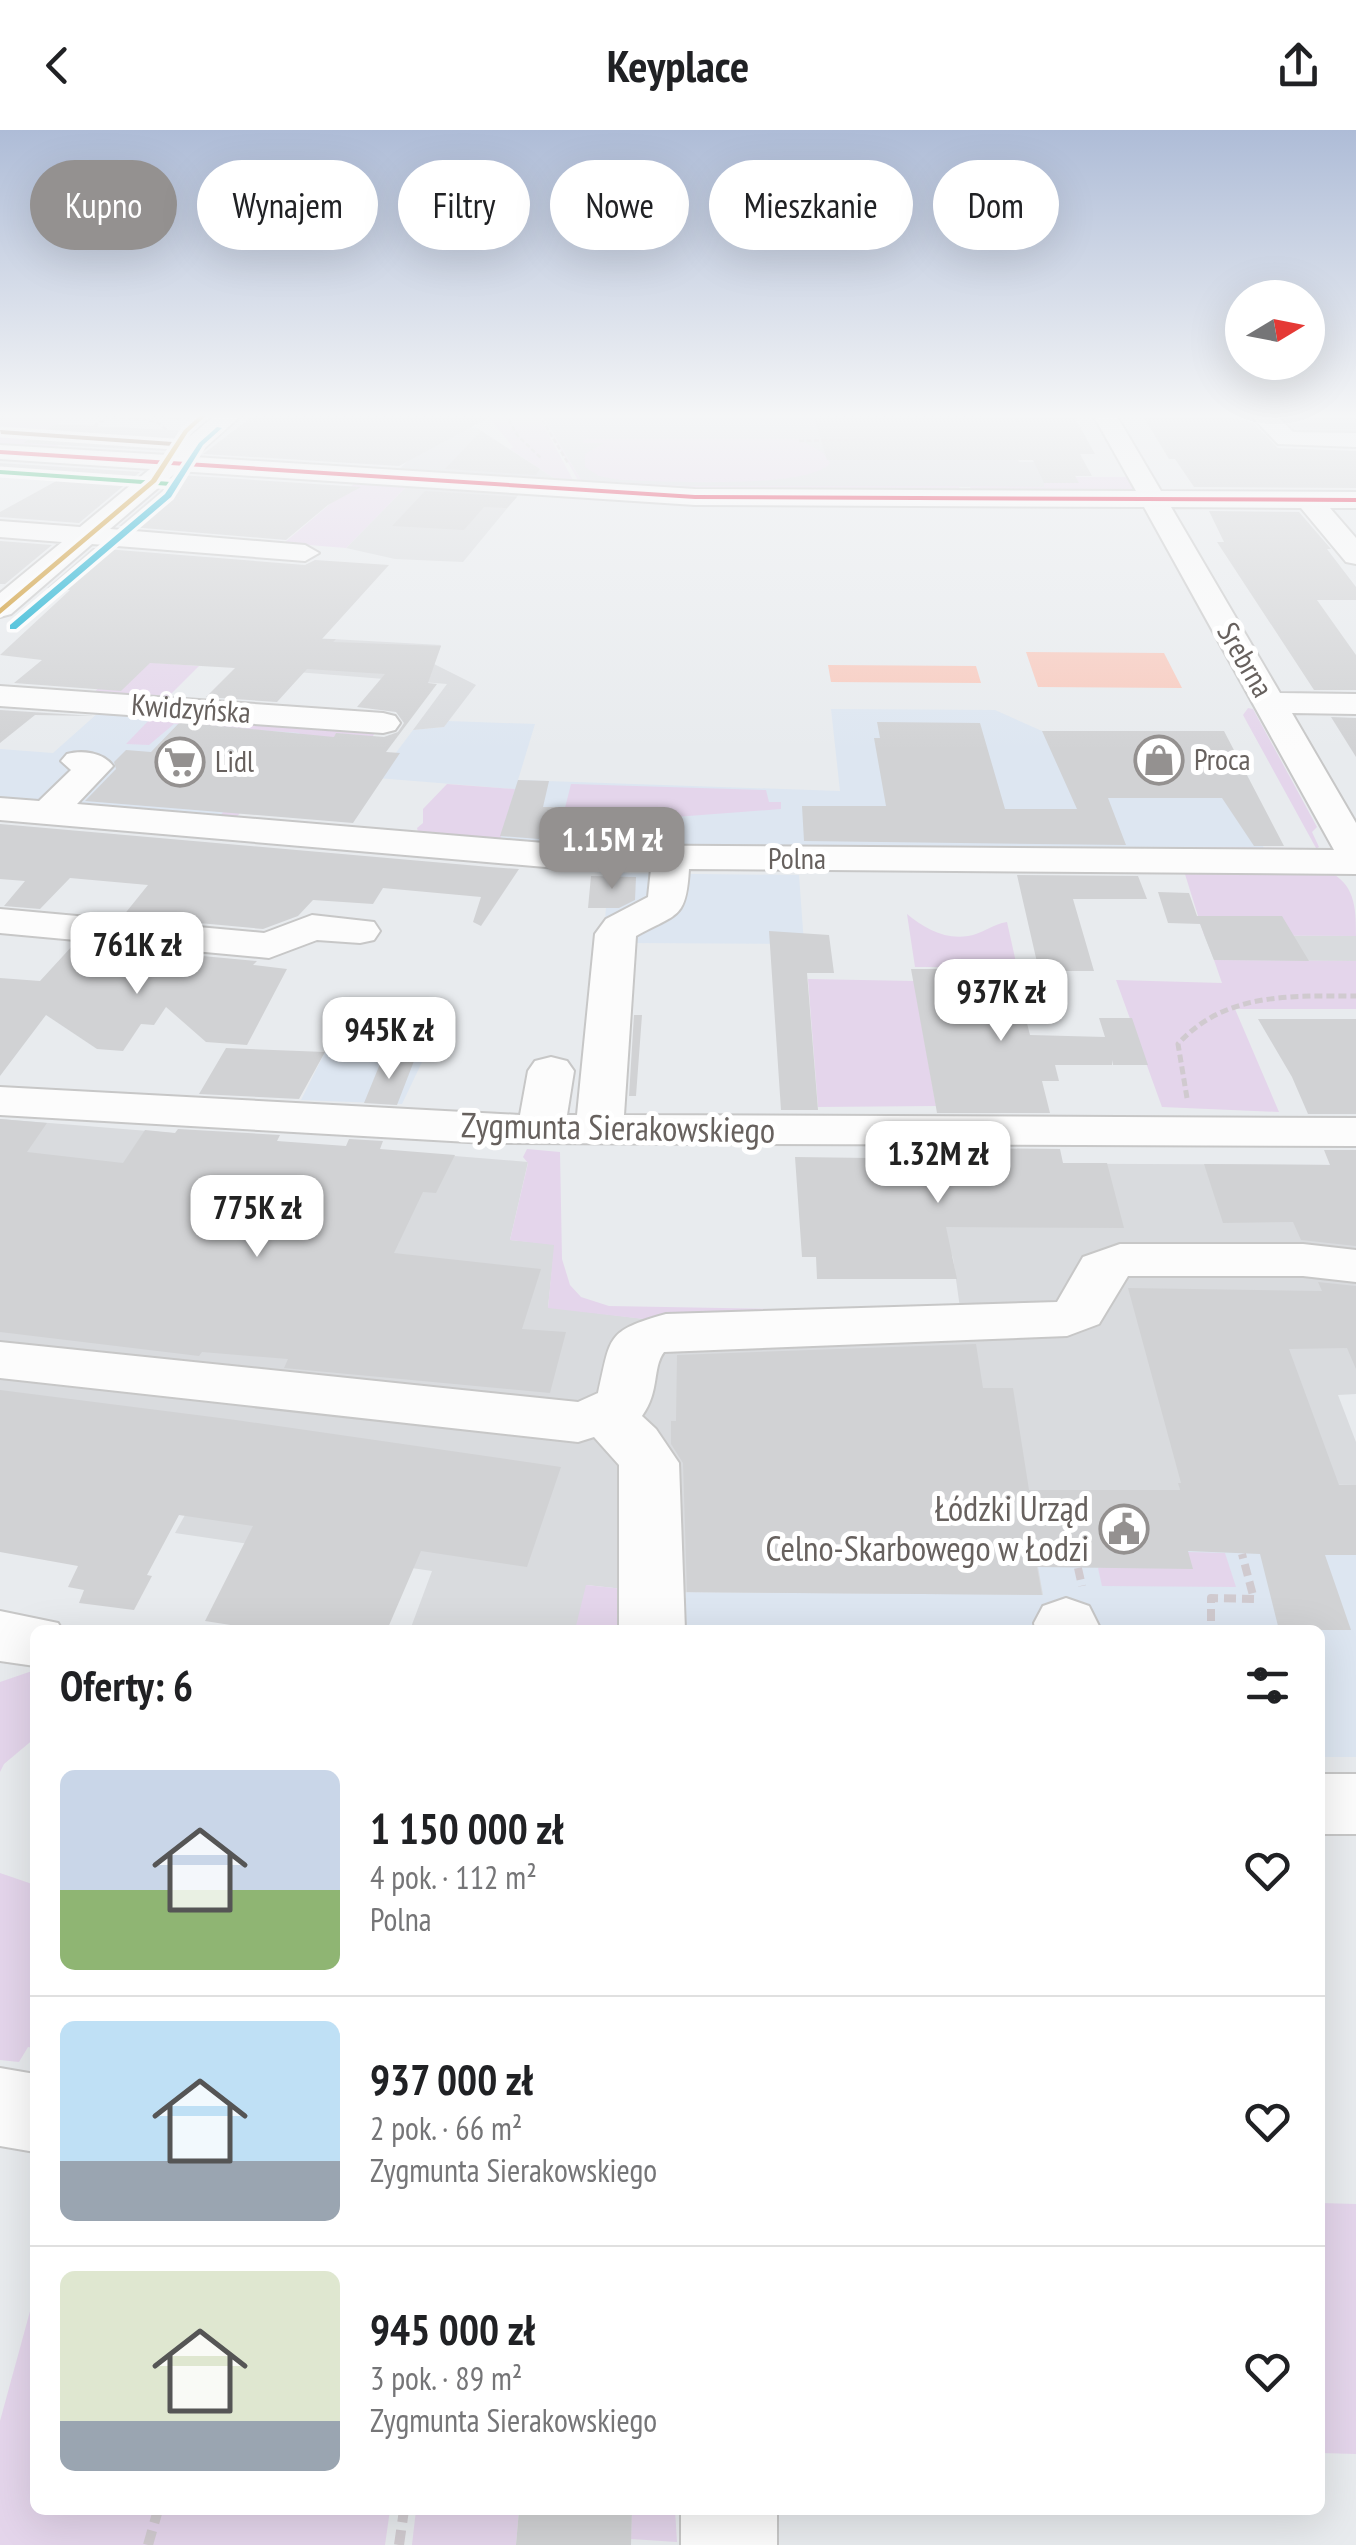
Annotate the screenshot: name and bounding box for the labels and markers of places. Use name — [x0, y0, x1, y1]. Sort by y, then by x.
shop icon: Proca — [1133, 734, 1185, 786]
supermarket icon: Lidl — [154, 736, 206, 788]
place label: Proca — [1194, 739, 1251, 778]
place label: Lidl — [215, 741, 254, 780]
pin: 1.15M zł — [509, 807, 715, 892]
pin: 761K zł — [45, 912, 229, 997]
pin: 937K zł — [909, 959, 1093, 1044]
pin: 945K zł — [297, 997, 481, 1082]
pin: 1.32M zł — [835, 1121, 1041, 1206]
pin: 775K zł — [165, 1175, 349, 1260]
place label: Łódzki Urząd Celno-Skarbowego w Łodzi — [765, 1485, 1089, 1571]
public building icon: Łódzki Urząd Celno-Skarbowego w Łodzi — [1098, 1503, 1150, 1555]

